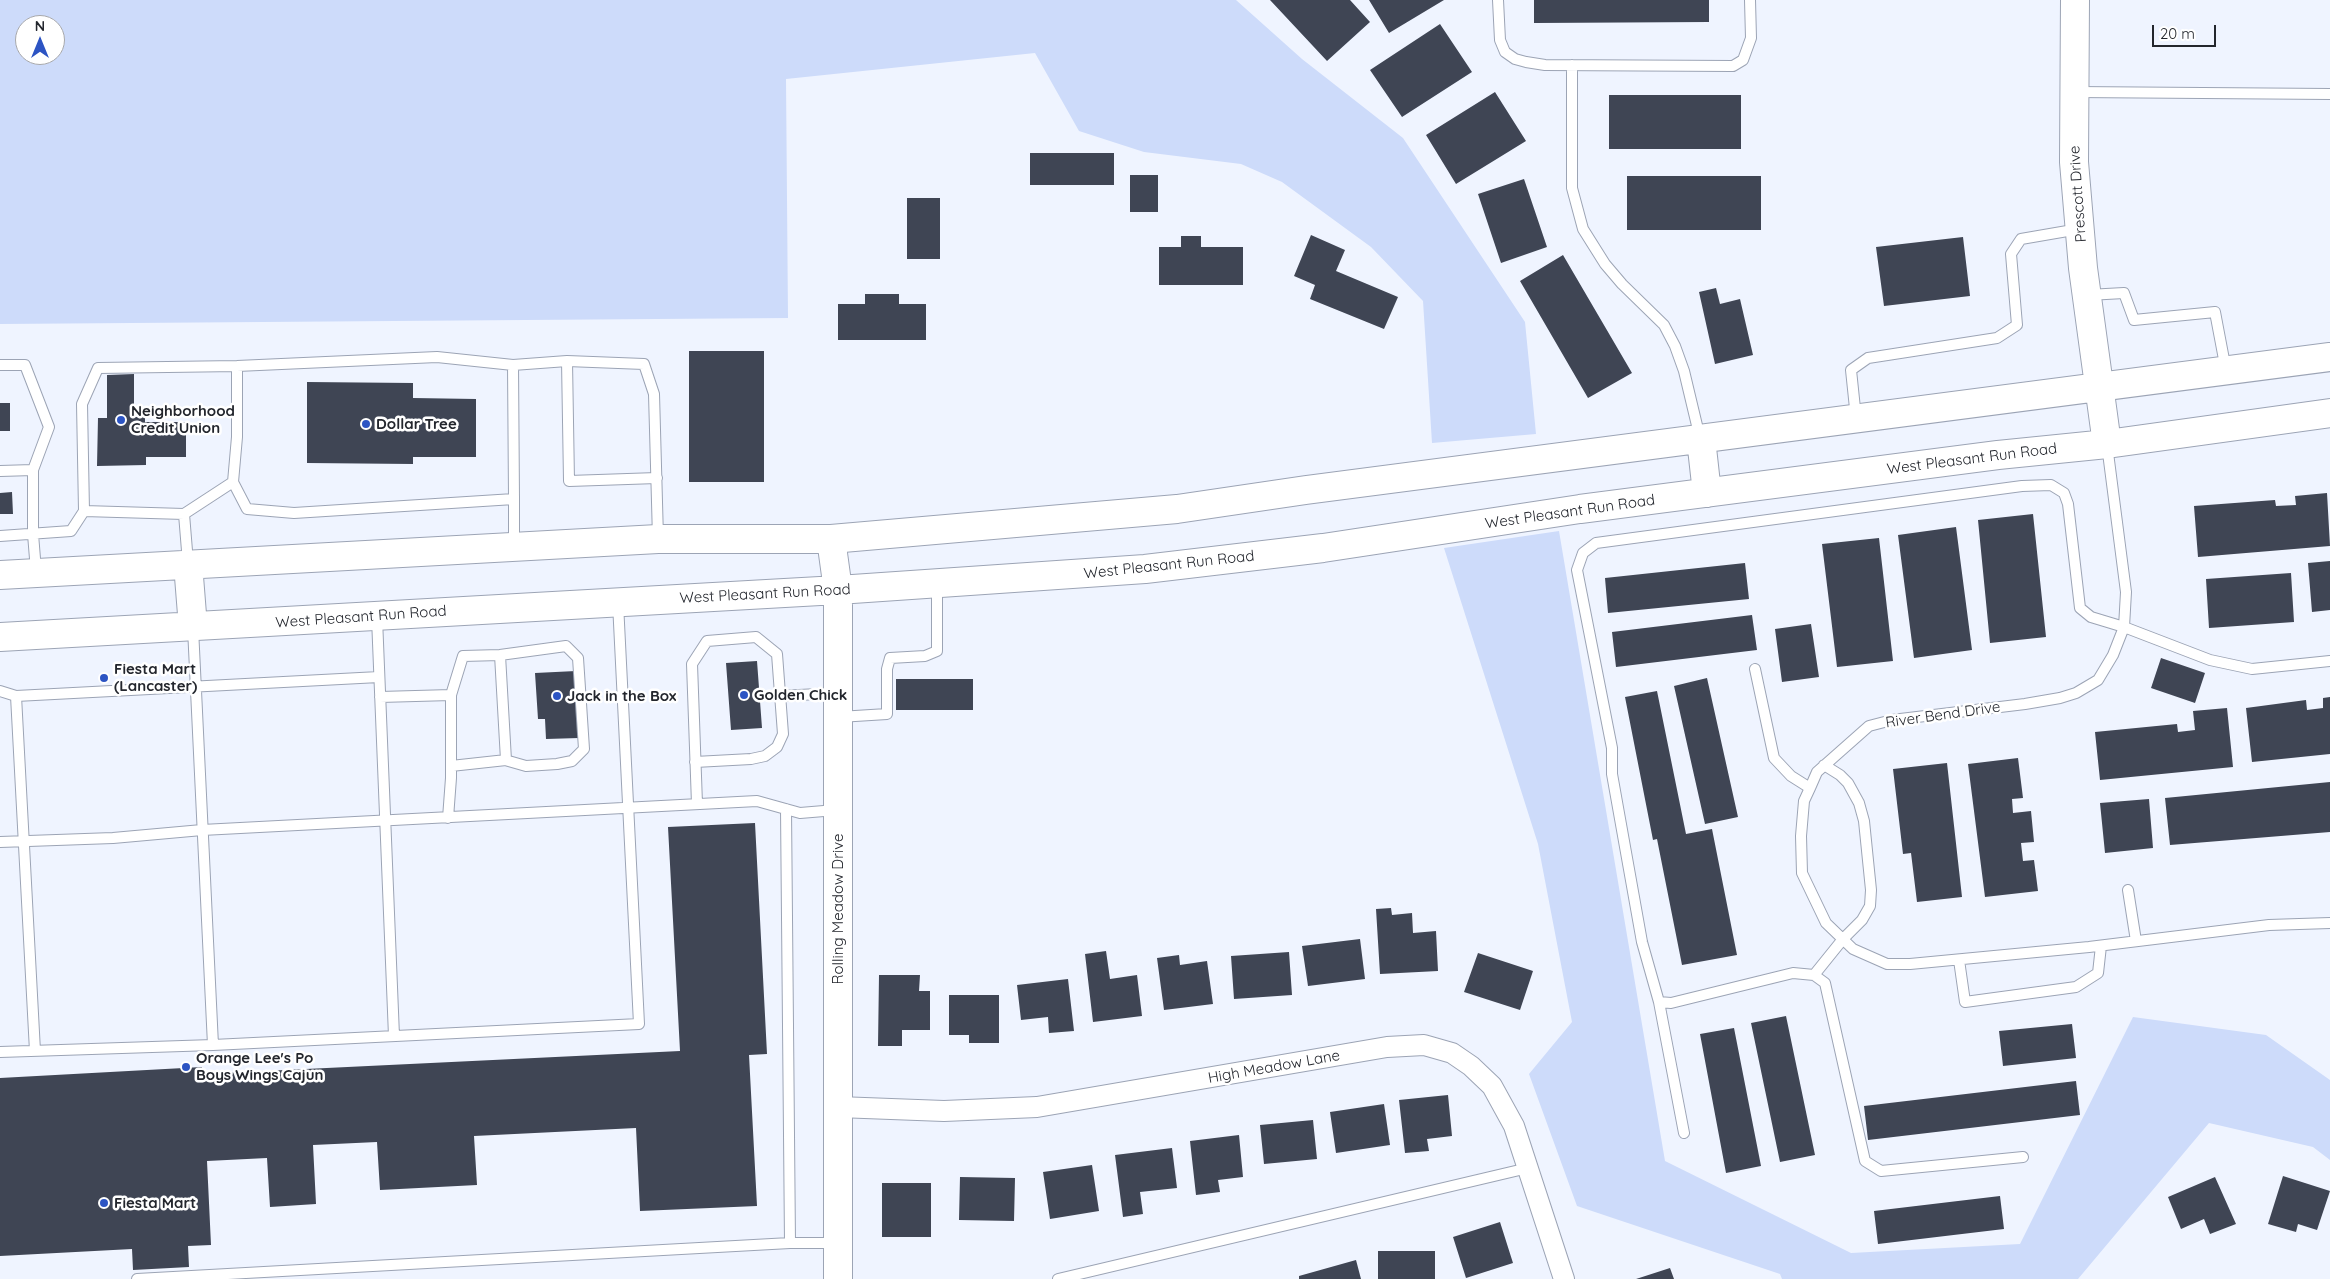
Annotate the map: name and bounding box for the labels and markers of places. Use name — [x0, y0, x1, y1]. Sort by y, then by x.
place label: Neighborhood Credit Union — [131, 402, 235, 437]
marker: Neighborhood Credit Union — [115, 414, 127, 426]
place label: Dollar Tree — [376, 415, 457, 433]
marker: Dollar Tree — [360, 418, 372, 430]
place label: Fiesta Mart (Lancaster) — [114, 660, 197, 695]
marker: Fiesta Mart (Lancaster) — [98, 672, 110, 684]
place label: Golden Chick — [754, 686, 847, 704]
place label: Jack in the Box — [567, 687, 676, 705]
marker: Golden Chick — [738, 689, 750, 701]
marker: Jack in the Box — [551, 690, 563, 702]
place label: Orange Lee's Po Boys Wings Cajun — [196, 1049, 323, 1084]
marker: Orange Lee's Po Boys Wings Cajun — [180, 1061, 192, 1073]
place label: Fiesta Mart — [114, 1194, 196, 1212]
marker: Fiesta Mart — [98, 1197, 110, 1209]

